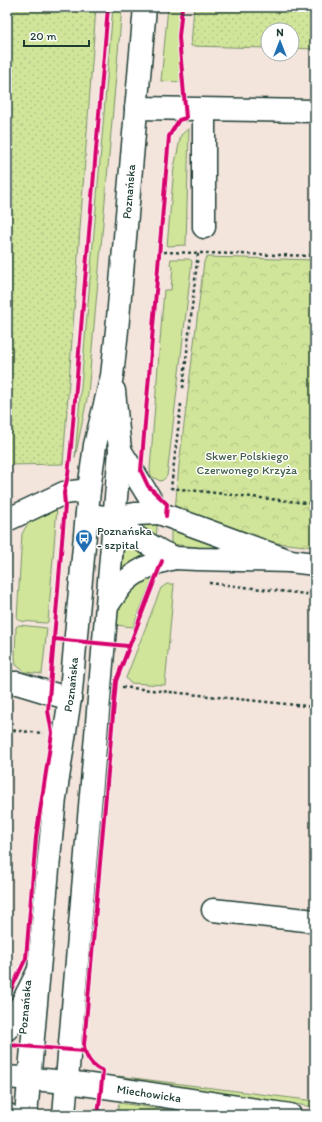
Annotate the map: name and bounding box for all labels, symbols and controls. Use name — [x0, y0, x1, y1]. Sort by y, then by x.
scale bar — [24, 22, 89, 48]
north arrow — [260, 22, 300, 62]
text: N — [276, 26, 284, 39]
text: 20 m — [30, 29, 57, 43]
street label: Poznańska — [120, 163, 138, 220]
park label: Skwer Polskiego Czerwonego Krzyża — [197, 449, 298, 477]
place label: Poznańska - szpital — [97, 524, 153, 552]
bus stop icon: Poznańska - szpital — [74, 528, 94, 553]
street label: Poznańska — [61, 656, 81, 713]
street label: Poznańska — [16, 978, 34, 1035]
street label: Miechowicka — [116, 1082, 182, 1105]

